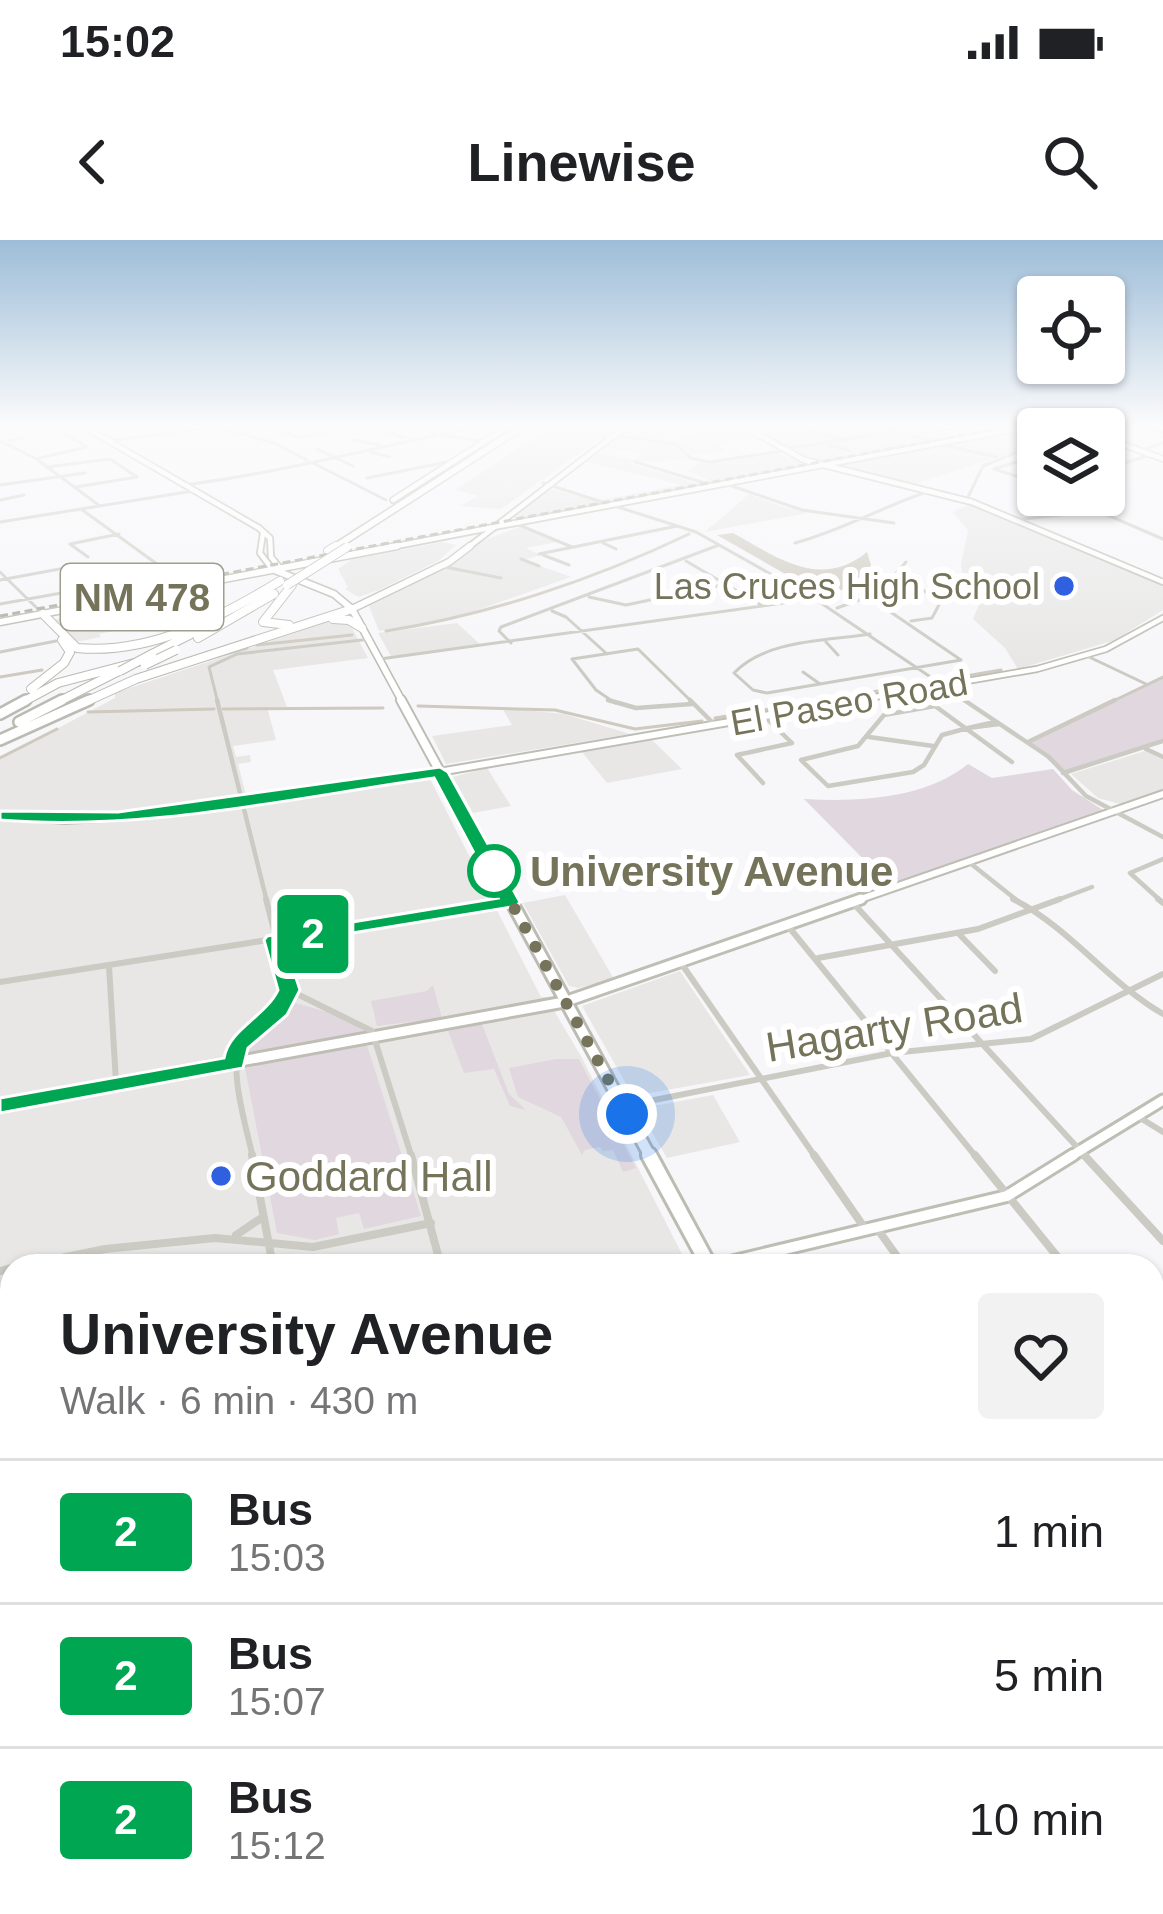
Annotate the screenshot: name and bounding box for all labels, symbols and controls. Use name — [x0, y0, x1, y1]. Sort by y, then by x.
text: 15:02 — [60, 16, 175, 67]
icon: back — [60, 129, 126, 195]
icon: search — [1037, 129, 1103, 195]
text: Linewise — [467, 132, 696, 192]
map controls — [1017, 276, 1125, 516]
button: locate — [1017, 276, 1125, 384]
button: layers — [1017, 408, 1125, 516]
road number: NM 478 — [61, 564, 223, 630]
place label: Las Cruces High School — [654, 566, 1040, 607]
marker: Las Cruces High School — [1051, 573, 1077, 599]
street label: El Paseo Road — [727, 661, 971, 744]
marker: University Avenue — [469, 846, 519, 896]
place label: University Avenue — [530, 848, 893, 895]
line badge: 2 — [274, 895, 352, 973]
text: 2 — [301, 910, 325, 957]
street label: Hagarty Road — [762, 984, 1026, 1071]
your location — [597, 1084, 657, 1144]
place label: Goddard Hall — [245, 1153, 492, 1200]
marker: Goddard Hall — [208, 1163, 234, 1189]
button: heart — [978, 1293, 1104, 1419]
text: University Avenue — [60, 1302, 553, 1366]
text: Walk · 6 min · 430 m — [60, 1379, 418, 1422]
text: Bus — [228, 1484, 313, 1535]
text: 1 min — [994, 1506, 1104, 1557]
text: 2 — [114, 1508, 138, 1555]
text: 15:03 — [228, 1536, 326, 1579]
text: Bus — [228, 1628, 313, 1679]
text: 5 min — [994, 1650, 1104, 1701]
text: 2 — [114, 1652, 138, 1699]
text: 15:07 — [228, 1680, 326, 1723]
text: Bus — [228, 1772, 313, 1823]
text: 10 min — [969, 1794, 1104, 1845]
text: 2 — [114, 1796, 138, 1843]
text: 15:12 — [228, 1824, 326, 1867]

